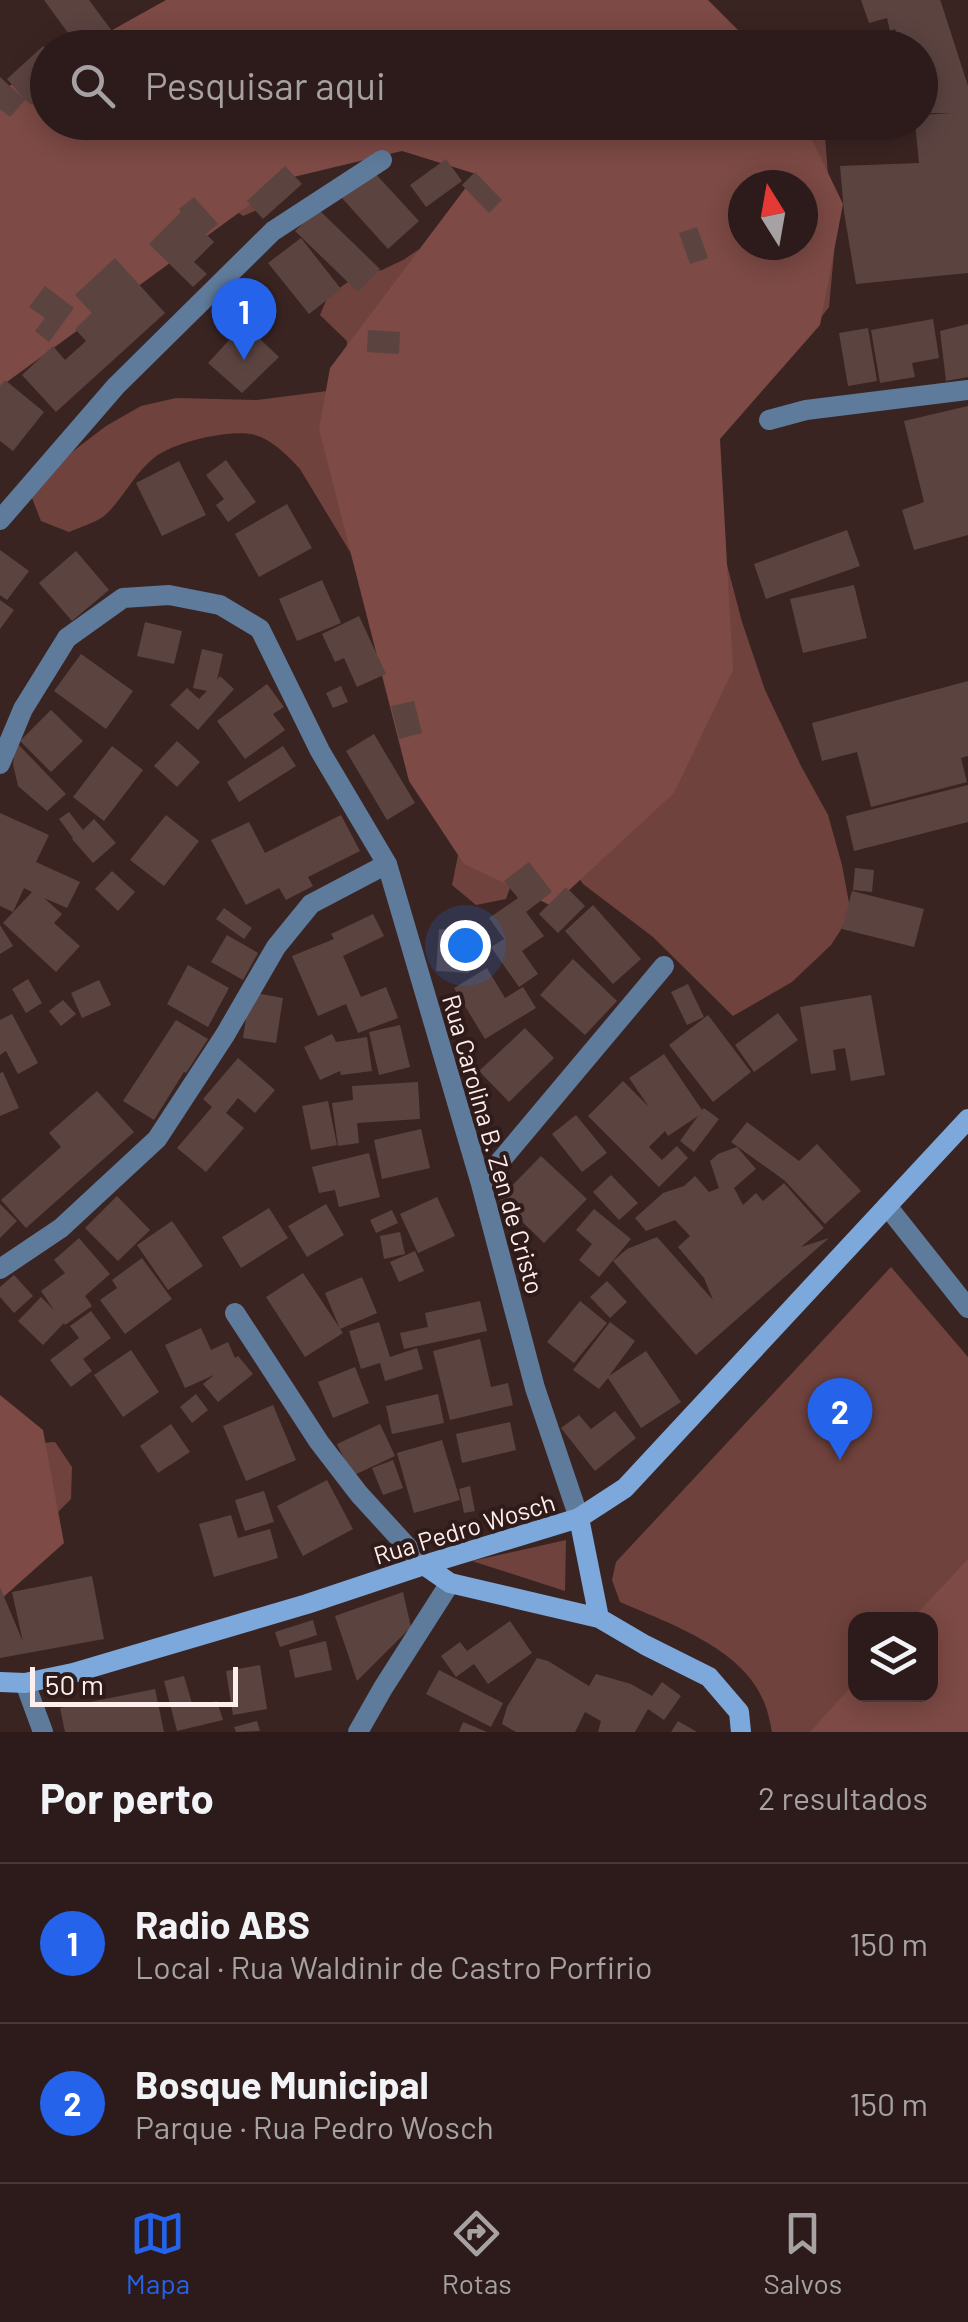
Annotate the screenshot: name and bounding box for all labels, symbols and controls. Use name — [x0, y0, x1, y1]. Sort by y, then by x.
search box — [30, 30, 938, 140]
icon: search — [65, 58, 120, 113]
text: Pesquisar aqui — [145, 62, 386, 108]
north arrow — [728, 170, 818, 260]
pin: 1 — [212, 278, 276, 360]
your location — [440, 920, 491, 971]
street label: Rua Carolina B. Zen de Cristo — [437, 991, 551, 1297]
pin: 2 — [808, 1378, 872, 1460]
street label: Rua Pedro Wosch — [370, 1486, 558, 1570]
map controls — [848, 1612, 938, 1702]
button: layers — [848, 1612, 938, 1702]
scale bar — [30, 1662, 238, 1706]
text: 50 m — [45, 1667, 104, 1701]
text: Por perto — [40, 1772, 214, 1822]
text: 2 resultados — [758, 1778, 928, 1816]
text: Radio ABS — [135, 1901, 310, 1947]
text: 1 — [67, 1924, 78, 1962]
text: 150 m — [849, 1924, 928, 1962]
text: Local · Rua Waldinir de Castro Porfirio — [135, 1947, 652, 1985]
text: Bosque Municipal — [135, 2061, 429, 2107]
text: 2 — [64, 2084, 81, 2122]
text: 150 m — [849, 2084, 928, 2122]
text: Parque · Rua Pedro Wosch — [135, 2107, 494, 2145]
tab: Mapa — [126, 2206, 190, 2300]
tab: Rotas — [442, 2206, 512, 2300]
tab: Salvos — [764, 2206, 842, 2300]

